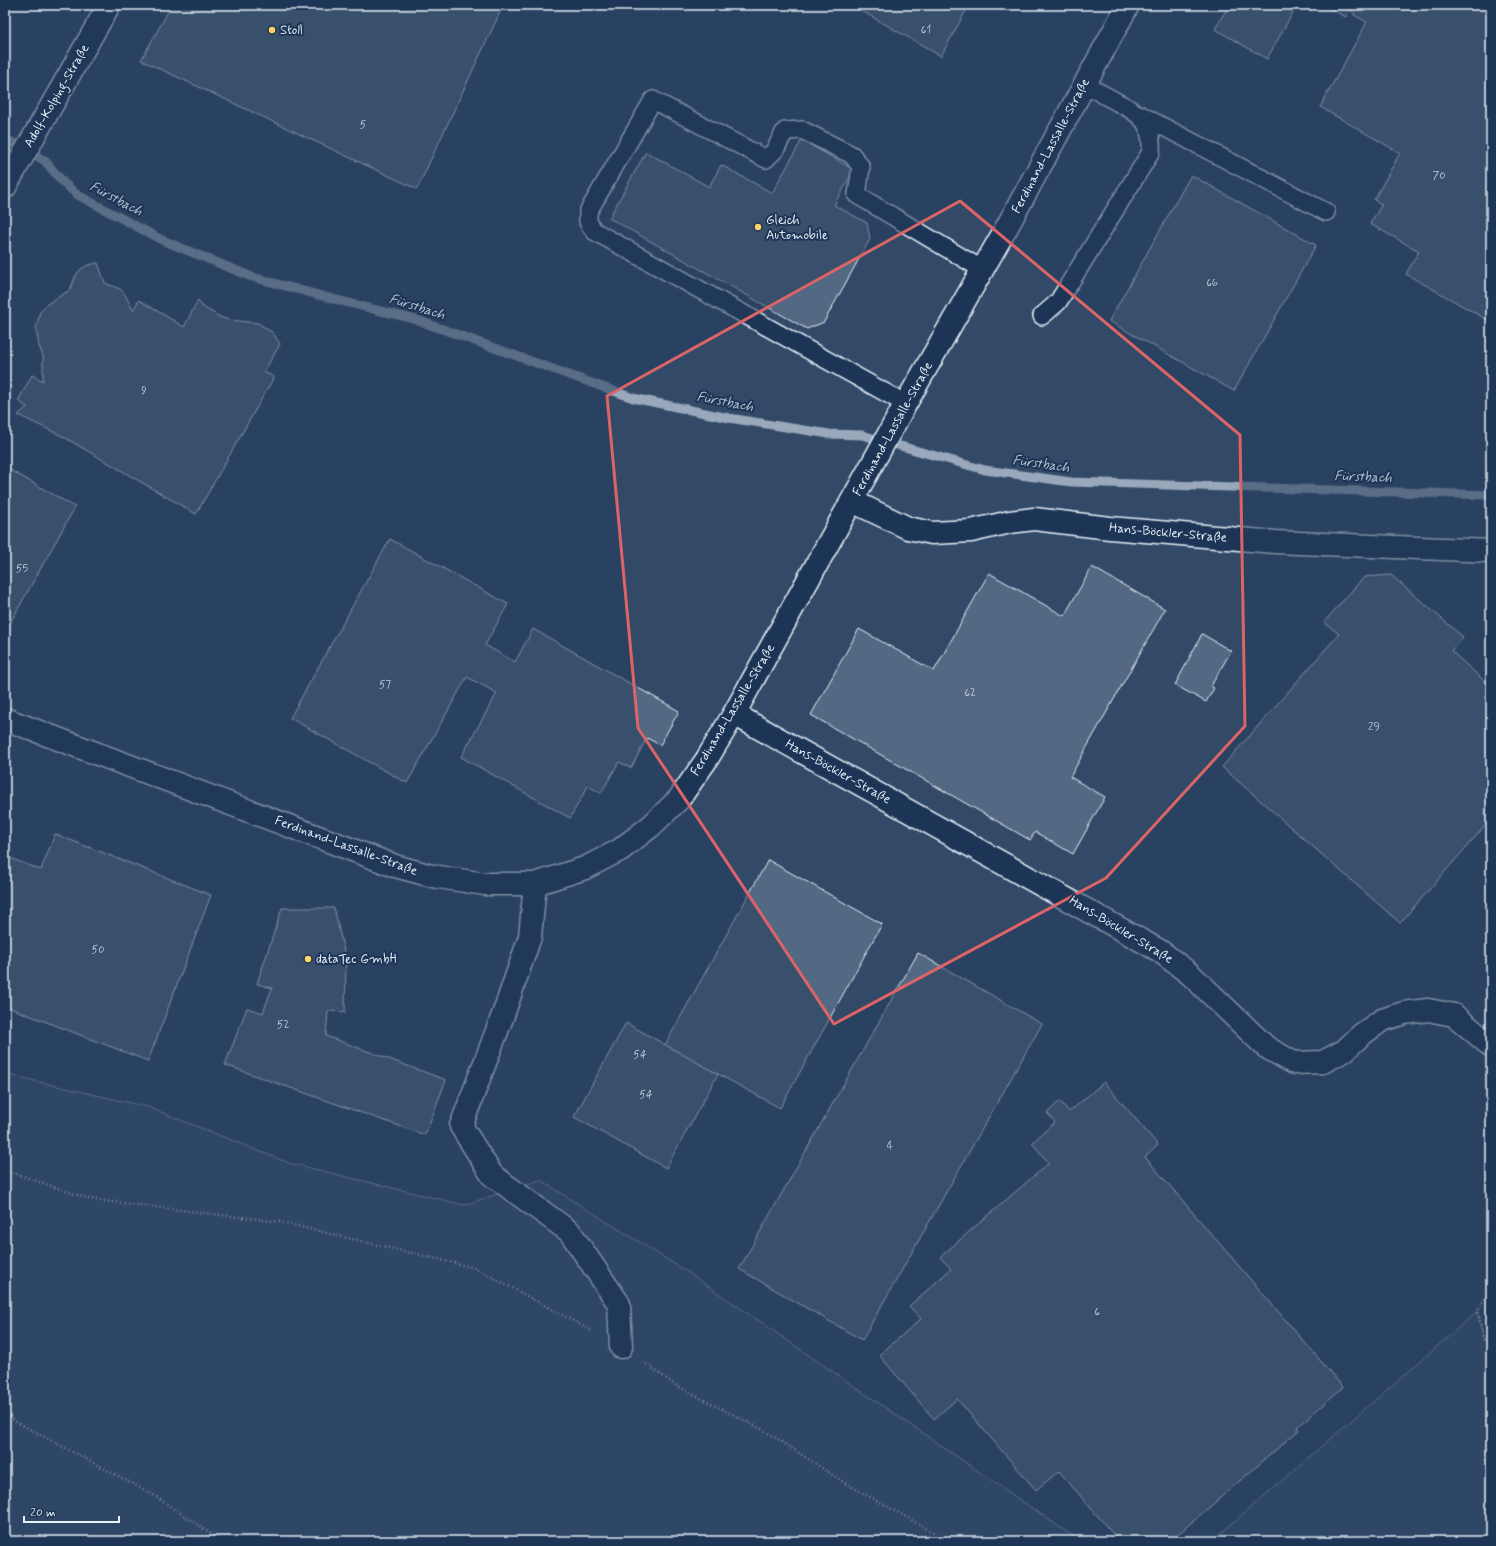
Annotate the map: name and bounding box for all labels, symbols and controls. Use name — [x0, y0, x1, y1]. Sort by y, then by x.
place label: Stoll — [280, 22, 303, 39]
house number: 61 — [921, 23, 931, 37]
marker: Stoll — [267, 25, 277, 35]
street label: Adolf-Kolping-Straße — [20, 41, 95, 152]
street label: Ferdinand-Lassalle-Straße — [1008, 75, 1094, 217]
house number: 5 — [360, 118, 367, 132]
house number: 70 — [1433, 169, 1445, 183]
water label: Fürstbach — [86, 178, 146, 221]
place label: Gleich Automobile — [766, 212, 828, 244]
marker: Gleich Automobile — [753, 222, 763, 232]
house number: 66 — [1206, 276, 1218, 290]
water label: Fürstbach — [387, 290, 447, 324]
street label: Ferdinand-Lassalle-Straße — [849, 359, 937, 499]
house number: 9 — [141, 384, 147, 398]
water label: Fürstbach — [695, 388, 755, 416]
water label: Fürstbach — [1011, 451, 1071, 477]
water label: Fürstbach — [1334, 467, 1392, 487]
street label: Hans-Böckler-Straße — [1108, 519, 1228, 547]
house number: 55 — [16, 562, 28, 576]
street label: Ferdinand-Lassalle-Straße — [687, 641, 779, 779]
house number: 57 — [379, 678, 392, 692]
house number: 62 — [964, 686, 976, 700]
house number: 29 — [1368, 720, 1380, 734]
street label: Hans-Böckler-Straße — [782, 736, 894, 808]
street label: Ferdinand-Lassalle-Straße — [272, 812, 420, 880]
street label: Hans-Böckler-Straße — [1066, 892, 1176, 968]
house number: 50 — [92, 943, 104, 957]
place label: dataTec GmbH — [316, 951, 396, 968]
marker: dataTec GmbH — [303, 954, 313, 964]
house number: 52 — [277, 1018, 289, 1032]
house number: 54 — [633, 1048, 647, 1062]
house number: 54 — [639, 1088, 653, 1102]
house number: 4 — [887, 1139, 894, 1153]
house number: 6 — [1094, 1305, 1100, 1319]
scale bar — [24, 1498, 119, 1524]
text: 20 m — [30, 1505, 56, 1521]

